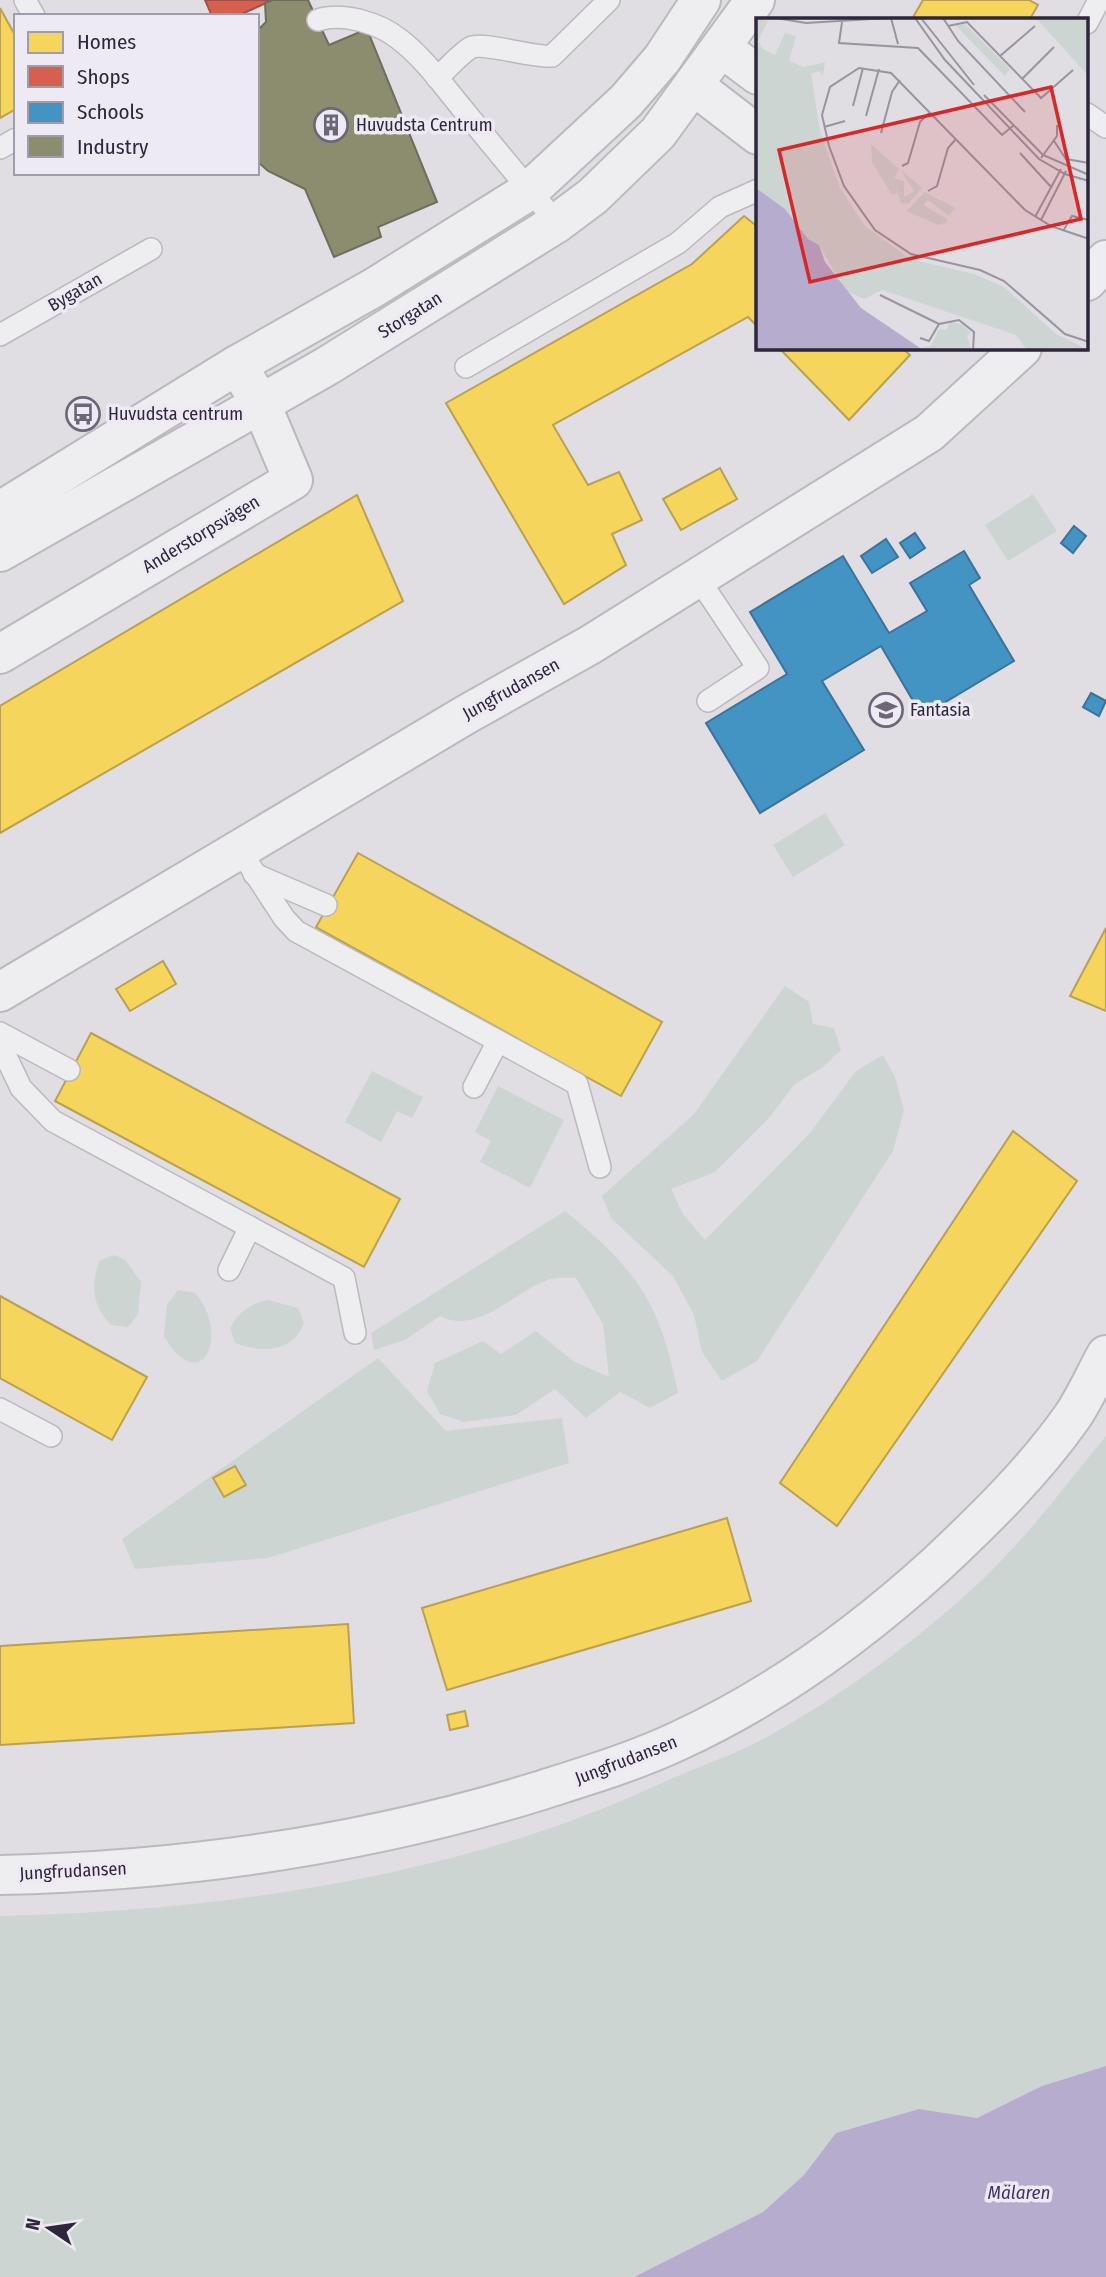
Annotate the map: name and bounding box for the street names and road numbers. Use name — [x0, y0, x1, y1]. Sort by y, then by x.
street label: Bygatan — [44, 268, 106, 316]
street label: Storgatan — [374, 287, 446, 343]
street label: Anderstorpsvägen — [139, 490, 263, 578]
street label: Jungfrudansen — [459, 653, 563, 725]
street label: Jungfrudansen — [572, 1730, 680, 1790]
street label: Jungfrudansen — [19, 1857, 127, 1885]

